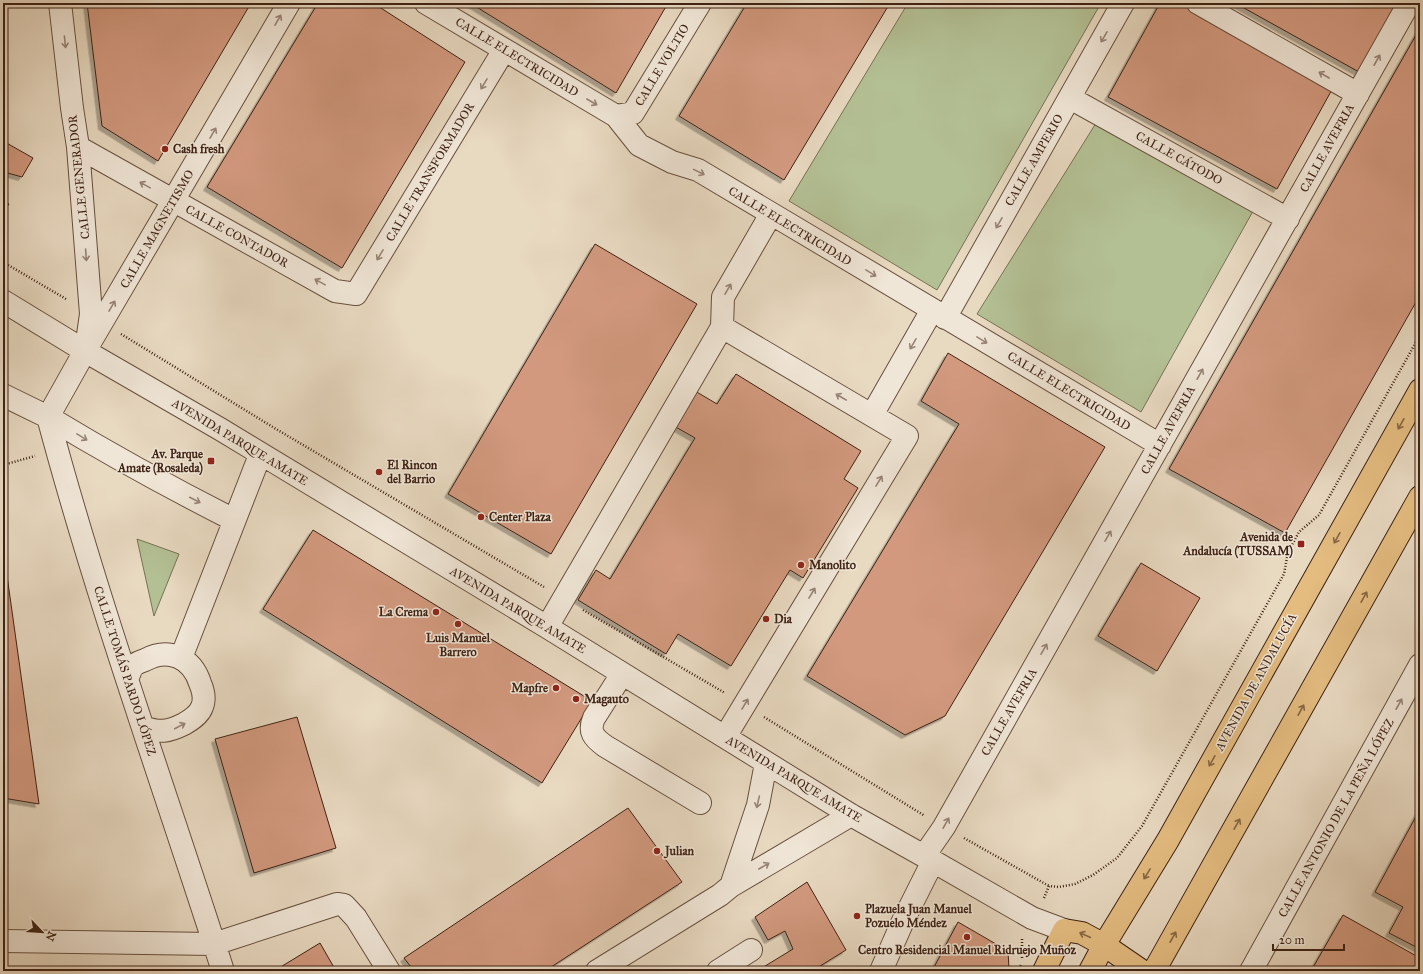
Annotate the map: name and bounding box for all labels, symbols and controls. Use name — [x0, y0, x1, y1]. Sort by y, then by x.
one-way arrow — [275, 14, 283, 26]
street label: CALLE ELECTRICIDAD — [453, 15, 581, 99]
street label: CALLE VOLTIO — [632, 21, 692, 109]
one-way arrow — [1100, 31, 1108, 43]
one-way arrow — [61, 35, 68, 48]
one-way arrow — [1374, 54, 1381, 66]
one-way arrow — [1318, 70, 1330, 78]
one-way arrow — [480, 78, 488, 89]
one-way arrow — [586, 98, 597, 106]
street label: CALLE TRANSFORMADOR — [383, 100, 477, 244]
street label: CALLE AVEFRIA — [1297, 101, 1357, 195]
street label: CALLE AMPERIO — [1002, 112, 1066, 208]
street label: CALLE GENERADOR — [65, 114, 92, 240]
one-way arrow — [210, 127, 218, 139]
street label: CALLE CÁTODO — [1133, 127, 1225, 188]
place label: Cash fresh — [173, 142, 225, 156]
marker: Cash fresh — [160, 144, 170, 154]
street label: CALLE MAGNETISMO — [117, 167, 197, 291]
one-way arrow — [692, 168, 704, 176]
one-way arrow — [139, 180, 151, 188]
street label: CALLE ELECTRICIDAD — [726, 184, 854, 268]
street label: CALLE CONTADOR — [183, 202, 291, 270]
one-way arrow — [994, 217, 1002, 229]
one-way arrow — [83, 248, 90, 261]
one-way arrow — [376, 249, 384, 261]
one-way arrow — [865, 270, 877, 278]
one-way arrow — [314, 278, 326, 286]
one-way arrow — [724, 283, 732, 295]
one-way arrow — [109, 300, 117, 312]
one-way arrow — [976, 336, 988, 344]
one-way arrow — [908, 338, 916, 350]
street label: CALLE ELECTRICIDAD — [1005, 349, 1133, 433]
one-way arrow — [1196, 368, 1204, 380]
street label: CALLE AVEFRIA — [1138, 383, 1198, 477]
one-way arrow — [835, 392, 847, 400]
street label: AVENIDA PARQUE AMATE — [169, 395, 311, 488]
one-way arrow — [1396, 418, 1404, 430]
one-way arrow — [76, 434, 88, 442]
place label: Av. Parque Amate (Rosaleda) — [117, 447, 204, 476]
marker: Av. Parque Amate (Rosaleda) — [206, 456, 216, 466]
place label: El Rincon del Barrio — [387, 458, 438, 486]
marker: El Rincon del Barrio — [374, 467, 384, 477]
one-way arrow — [876, 475, 884, 487]
one-way arrow — [189, 497, 201, 505]
place label: Center Plaza — [489, 510, 552, 524]
marker: Center Plaza — [476, 512, 486, 522]
one-way arrow — [1105, 530, 1113, 542]
place label: Avenida de Andalucía (TUSSAM) — [1182, 530, 1294, 559]
one-way arrow — [1333, 531, 1340, 543]
marker: Avenida de Andalucía (TUSSAM) — [1296, 539, 1306, 549]
place label: Manolito — [809, 558, 856, 572]
marker: Manolito — [796, 560, 806, 570]
street label: AVENIDA PARQUE AMATE — [447, 563, 589, 656]
street label: CALLE TOMÁS PARDO LÓPEZ — [91, 584, 161, 758]
one-way arrow — [809, 587, 817, 599]
one-way arrow — [1361, 591, 1368, 603]
place label: La Crema — [379, 605, 429, 619]
marker: La Crema — [431, 607, 441, 617]
street label: AVENIDA DE ANDALUCÍA — [1210, 610, 1300, 754]
place label: Dia — [774, 612, 793, 626]
marker: Dia — [761, 614, 771, 624]
marker: Luis Manuel Barrero — [453, 619, 463, 629]
place label: Luis Manuel Barrero — [426, 631, 491, 659]
one-way arrow — [1041, 643, 1049, 655]
street label: CALLE AVEFRIA — [978, 666, 1040, 758]
place label: Mapfre — [511, 681, 548, 696]
marker: Mapfre — [551, 683, 561, 693]
place label: Magauto — [584, 692, 629, 707]
marker: Magauto — [571, 694, 581, 704]
one-way arrow — [742, 698, 750, 710]
one-way arrow — [1395, 698, 1403, 710]
one-way arrow — [1297, 704, 1305, 716]
street label: CALLE ANTONIO DE LA PEÑA LÓPEZ — [1274, 715, 1397, 920]
one-way arrow — [174, 721, 186, 729]
street label: AVENIDA PARQUE AMATE — [723, 732, 865, 825]
one-way arrow — [1208, 755, 1216, 767]
one-way arrow — [754, 795, 761, 808]
one-way arrow — [942, 817, 950, 829]
one-way arrow — [1234, 818, 1241, 830]
place label: Julian — [663, 844, 695, 859]
marker: Julian — [652, 846, 662, 856]
one-way arrow — [758, 862, 770, 870]
one-way arrow — [1143, 868, 1151, 880]
place label: Plazuela Juan Manuel Pozuelo Méndez — [865, 902, 972, 930]
marker: Plazuela Juan Manuel Pozuelo Méndez — [852, 911, 862, 921]
north arrow — [22, 912, 62, 952]
scale bar — [1273, 926, 1344, 952]
text: N — [42, 929, 58, 944]
one-way arrow — [1079, 931, 1091, 938]
one-way arrow — [1170, 931, 1178, 943]
marker: Centro Residencial Manuel Ridruejo Muñoz — [962, 932, 972, 942]
text: 20 m — [1279, 933, 1305, 947]
place label: Centro Residencial Manuel Ridruejo Muñoz — [858, 943, 1076, 958]

